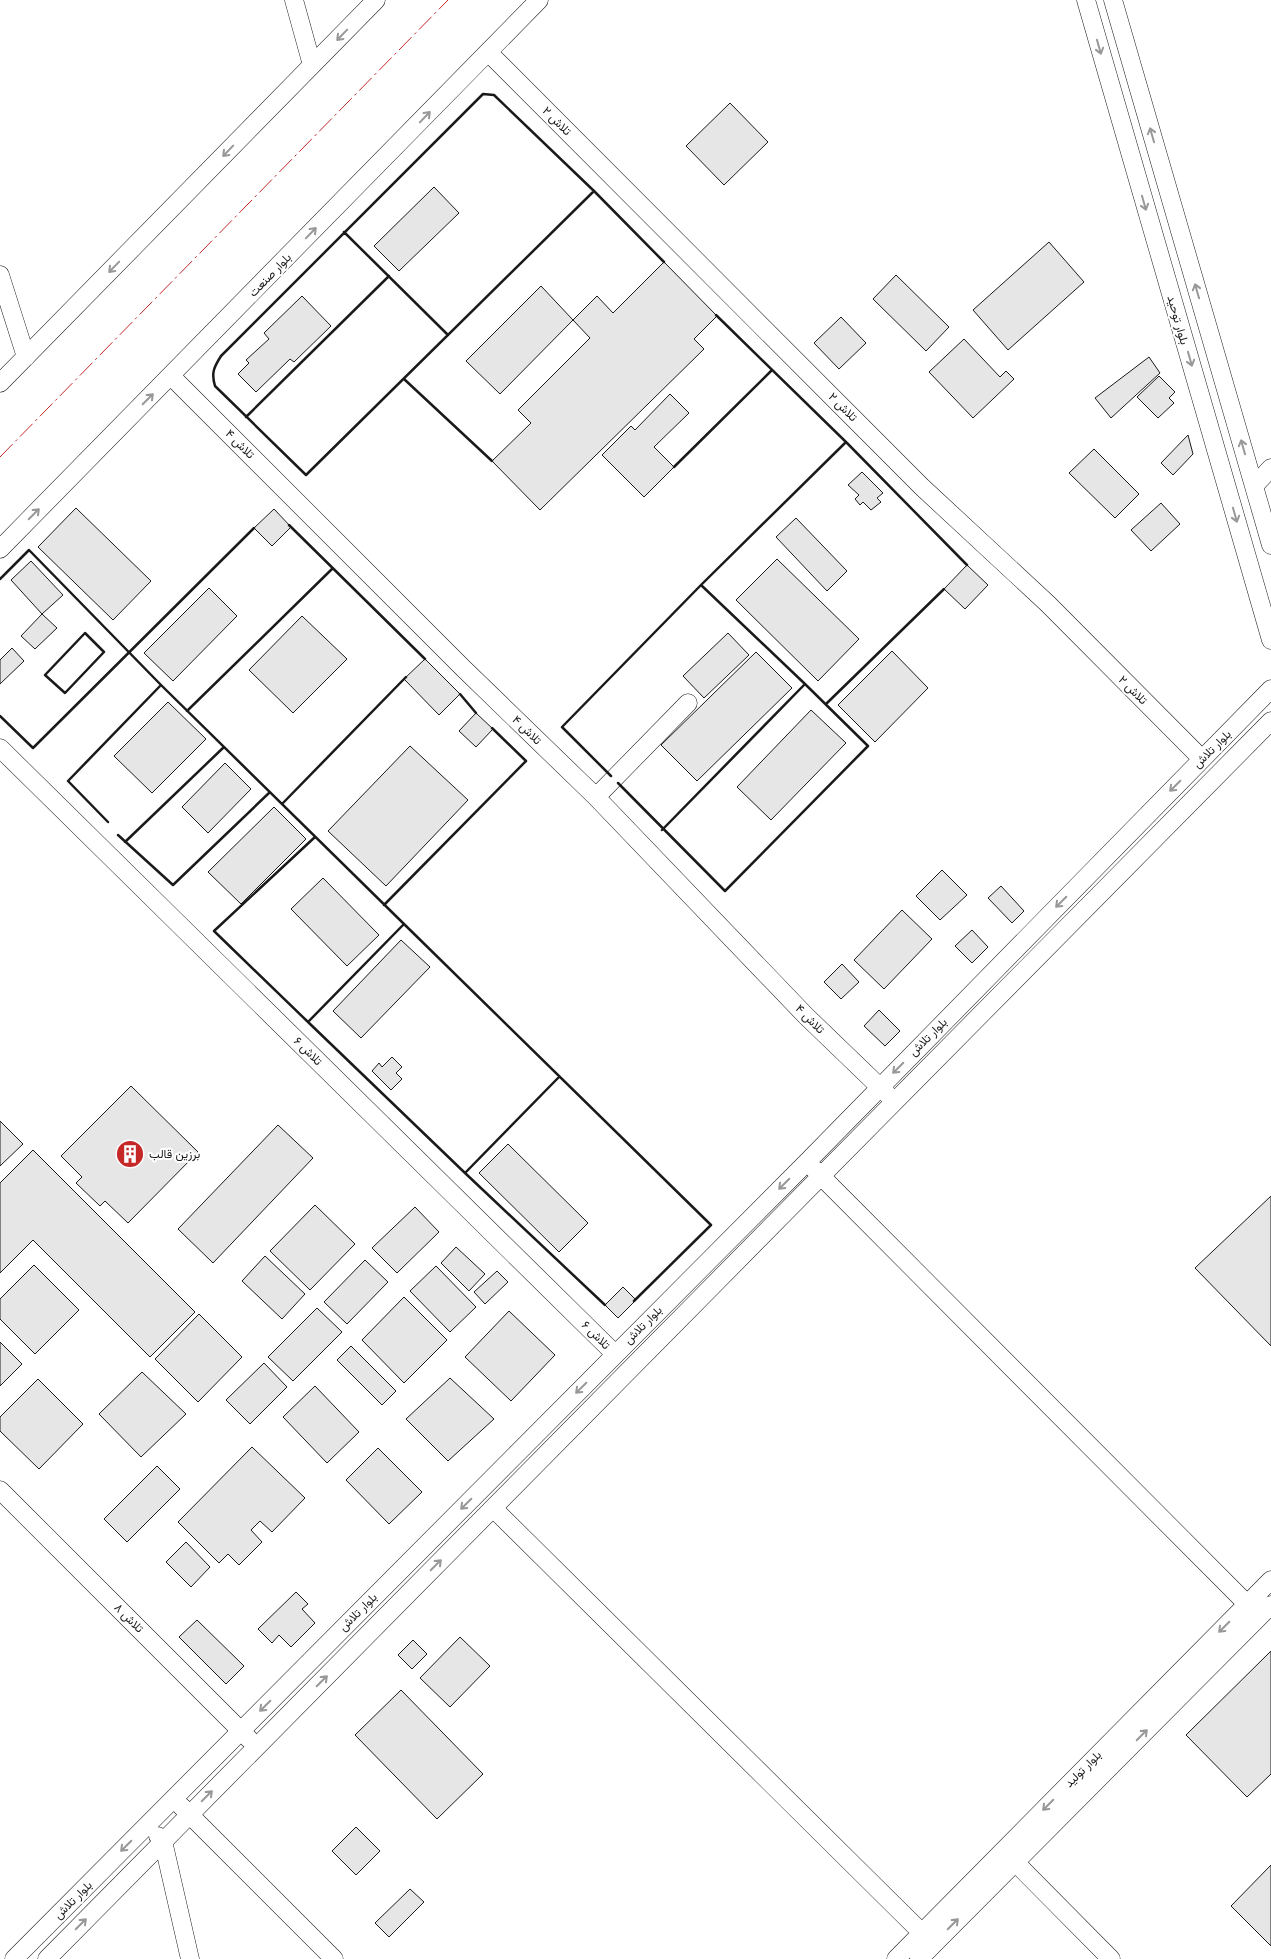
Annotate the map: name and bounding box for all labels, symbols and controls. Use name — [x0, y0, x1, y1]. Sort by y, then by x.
one-way arrow — [336, 29, 348, 41]
one-way arrow — [1095, 38, 1105, 54]
street label: تلاش ۲ — [539, 104, 574, 139]
one-way arrow — [419, 110, 431, 123]
one-way arrow — [1147, 128, 1157, 144]
one-way arrow — [222, 145, 234, 157]
one-way arrow — [1140, 195, 1150, 211]
one-way arrow — [305, 227, 317, 239]
street label: بلوار صنعت — [246, 250, 295, 300]
one-way arrow — [108, 261, 120, 273]
one-way arrow — [1192, 284, 1202, 300]
street label: بلوار توحید — [1163, 294, 1192, 347]
one-way arrow — [1185, 351, 1195, 367]
street label: تلاش ۲ — [825, 390, 860, 425]
one-way arrow — [142, 393, 154, 405]
street label: تلاش ۴ — [222, 427, 257, 462]
one-way arrow — [1237, 440, 1247, 456]
one-way arrow — [1230, 507, 1240, 523]
one-way arrow — [28, 508, 40, 520]
street label: تلاش ۲ — [1115, 673, 1150, 708]
street label: تلاش ۴ — [509, 713, 545, 748]
street label: بلوار تلاش — [1190, 727, 1235, 772]
one-way arrow — [1169, 780, 1181, 793]
one-way arrow — [1055, 896, 1067, 908]
street label: تلاش ۴ — [792, 1002, 827, 1037]
street label: بلوار تلاش — [906, 1015, 951, 1060]
street label: تلاش ۶ — [290, 1034, 325, 1069]
one-way arrow — [892, 1061, 904, 1074]
building icon: برزین قالب — [115, 1139, 145, 1169]
place label: برزین قالب — [149, 1147, 200, 1162]
one-way arrow — [778, 1177, 790, 1190]
street label: بلوار تلاش — [621, 1303, 666, 1348]
street label: تلاش ۶ — [578, 1318, 613, 1353]
one-way arrow — [575, 1382, 587, 1395]
one-way arrow — [460, 1497, 472, 1510]
one-way arrow — [430, 1559, 442, 1571]
street label: بلوار تلاش — [336, 1590, 381, 1635]
street label: تلاش ۸ — [111, 1600, 147, 1636]
one-way arrow — [1218, 1621, 1230, 1633]
one-way arrow — [316, 1675, 328, 1687]
one-way arrow — [259, 1700, 271, 1712]
one-way arrow — [1135, 1729, 1148, 1741]
street label: بلوار تولید — [1062, 1748, 1105, 1791]
one-way arrow — [201, 1791, 213, 1803]
one-way arrow — [1042, 1799, 1055, 1811]
one-way arrow — [120, 1840, 132, 1852]
street label: بلوار تلاش — [51, 1878, 96, 1923]
one-way arrow — [75, 1918, 87, 1931]
one-way arrow — [947, 1918, 959, 1931]

